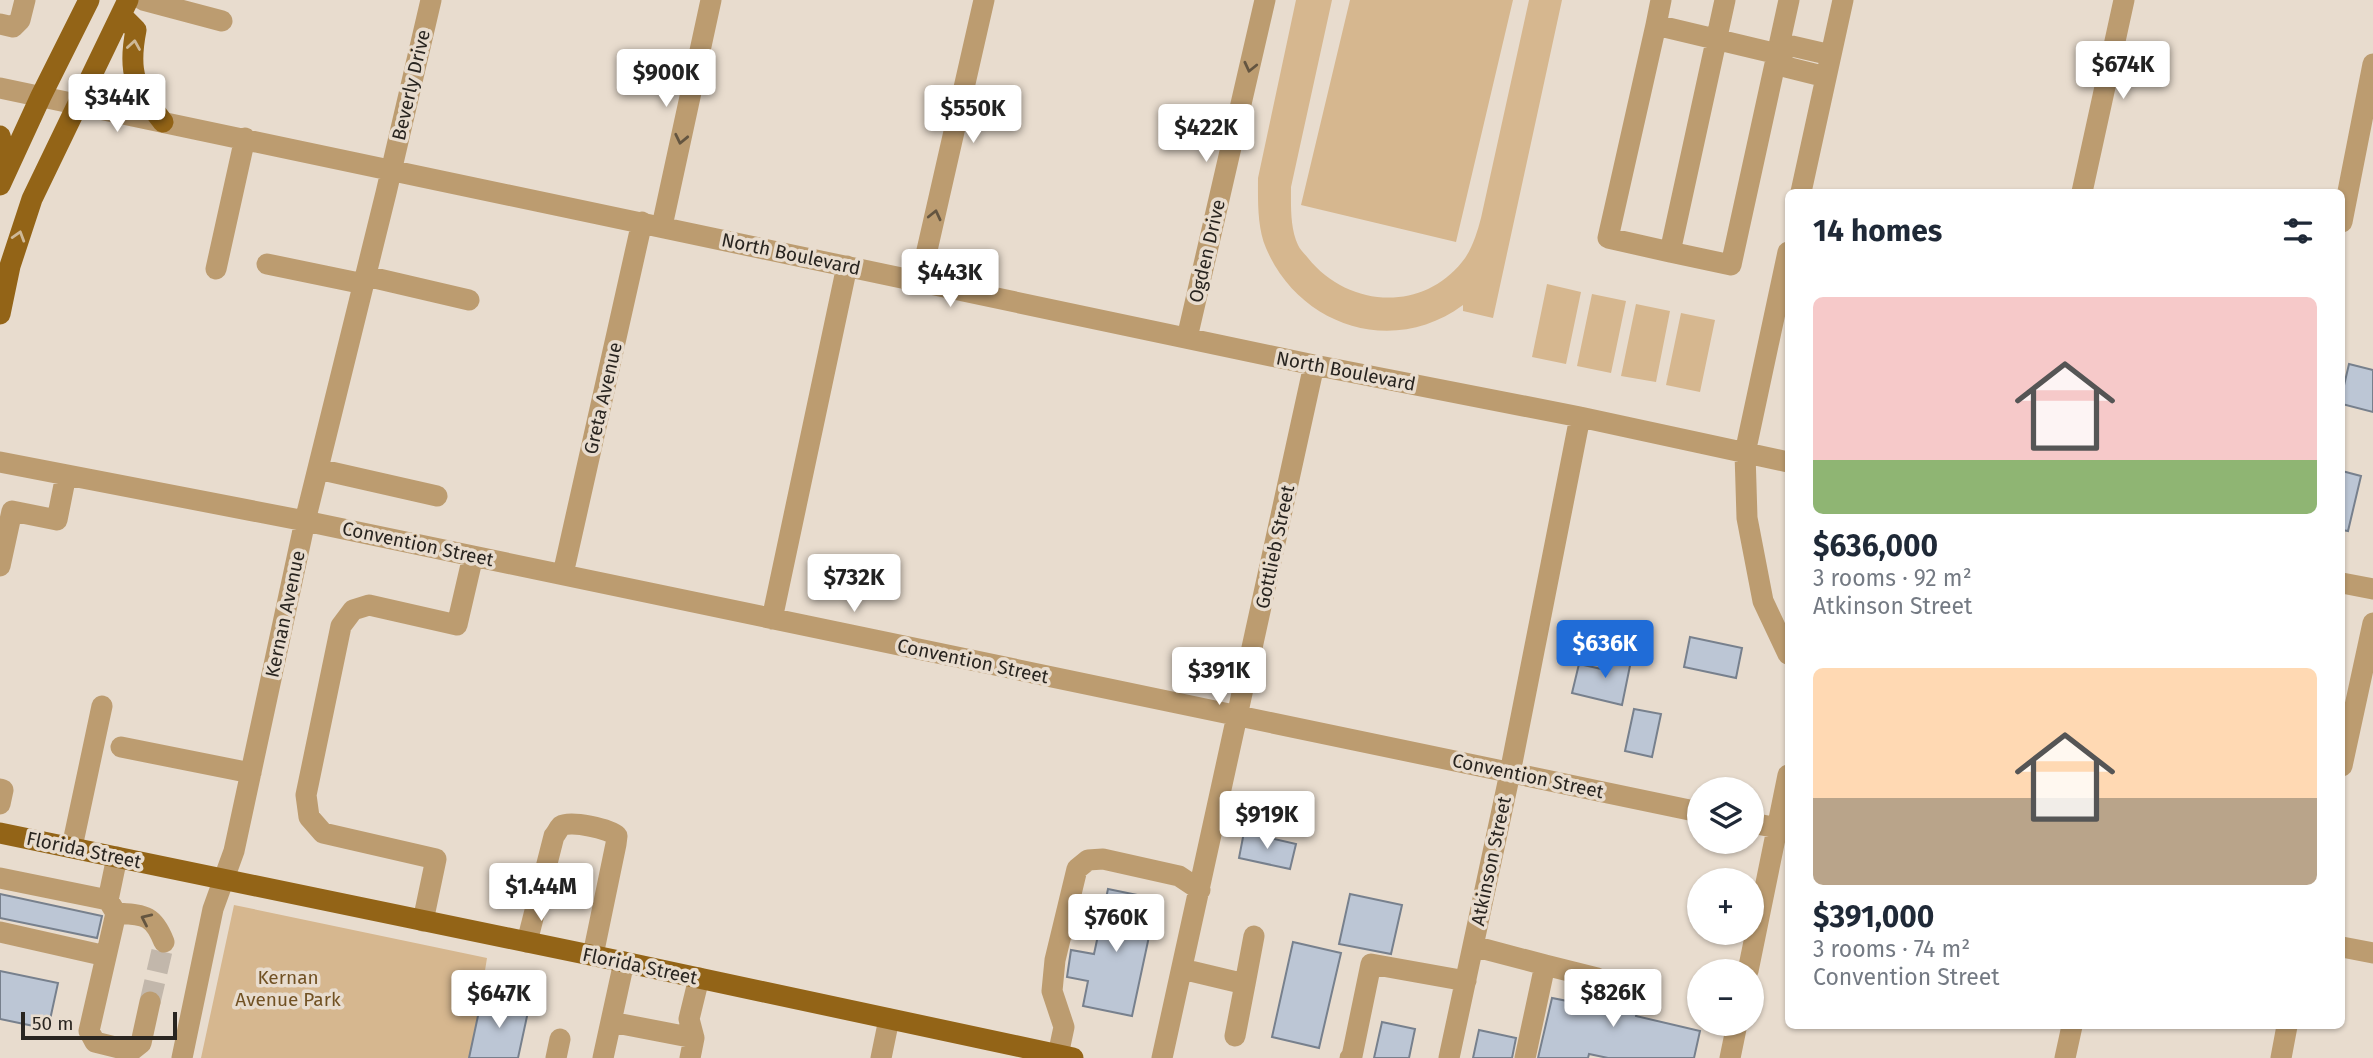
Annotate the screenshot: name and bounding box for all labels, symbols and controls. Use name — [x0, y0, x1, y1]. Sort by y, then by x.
street label: Beverly Drive — [387, 27, 435, 143]
one-way arrow — [126, 39, 141, 51]
pin: $674K — [2074, 42, 2172, 101]
pin: $900K — [617, 50, 715, 109]
text: $674K — [2092, 50, 2154, 78]
text: $900K — [633, 58, 699, 86]
one-way arrow — [1243, 60, 1258, 72]
pin: $344K — [68, 74, 166, 134]
text: $344K — [84, 83, 150, 111]
pin: $550K — [924, 86, 1022, 145]
text: $550K — [940, 94, 1006, 122]
pin: $422K — [1157, 104, 1255, 164]
text: $422K — [1174, 113, 1238, 141]
one-way arrow — [675, 132, 690, 144]
street label: Ogden Drive — [1184, 197, 1230, 305]
one-way arrow — [927, 209, 942, 221]
icon: filters — [2279, 212, 2317, 250]
text: 14 homes — [1813, 213, 1942, 249]
street label: North Boulevard — [719, 228, 863, 280]
one-way arrow — [11, 231, 26, 243]
pin: $443K — [901, 250, 999, 309]
text: $443K — [918, 258, 982, 286]
street label: Greta Avenue — [579, 340, 627, 456]
icon: home — [2002, 343, 2128, 469]
street label: North Boulevard — [1274, 346, 1418, 396]
street label: Gottlieb Street — [1251, 483, 1299, 611]
street label: Convention Street — [340, 517, 496, 571]
text: $636,000 — [1813, 528, 1938, 564]
street label: Kernan Avenue — [260, 548, 310, 680]
pin: $732K — [805, 554, 903, 614]
text: $732K — [824, 563, 884, 591]
text: 3 rooms · 92 m² — [1813, 564, 1972, 592]
text: Atkinson Street — [1813, 592, 1972, 620]
pin: $636K — [1556, 620, 1654, 680]
text: $636K — [1573, 629, 1637, 657]
street label: Convention Street — [895, 634, 1051, 688]
pin: $391K — [1170, 648, 1268, 707]
text: $391K — [1188, 656, 1250, 684]
icon: home — [2002, 714, 2128, 840]
street label: Convention Street — [1450, 749, 1606, 803]
map controls — [1687, 777, 1764, 1036]
button: layers — [1687, 777, 1764, 854]
pin: $919K — [1218, 792, 1316, 851]
street label: Atkinson Street — [1466, 794, 1516, 928]
text: $919K — [1236, 800, 1298, 828]
street label: Florida Street — [25, 827, 144, 873]
pin: $1.44M — [484, 864, 598, 923]
button: + — [1687, 868, 1764, 945]
text: $1.44M — [505, 872, 577, 900]
pin: $760K — [1067, 894, 1165, 954]
text: $391,000 — [1813, 899, 1934, 935]
text: $760K — [1084, 903, 1148, 931]
one-way arrow — [141, 913, 153, 927]
text: 3 rooms · 74 m² — [1813, 935, 1970, 963]
street label: Florida Street — [581, 943, 700, 989]
button: − — [1687, 959, 1764, 1036]
text: Convention Street — [1813, 963, 2000, 991]
park label: Kernan Avenue Park — [235, 966, 341, 1011]
pin: $647K — [450, 970, 548, 1030]
pin: $826K — [1564, 970, 1662, 1029]
text: $826K — [1580, 978, 1646, 1006]
text: $647K — [467, 979, 531, 1007]
scale bar — [21, 1009, 177, 1041]
text: 50 m — [32, 1012, 73, 1035]

